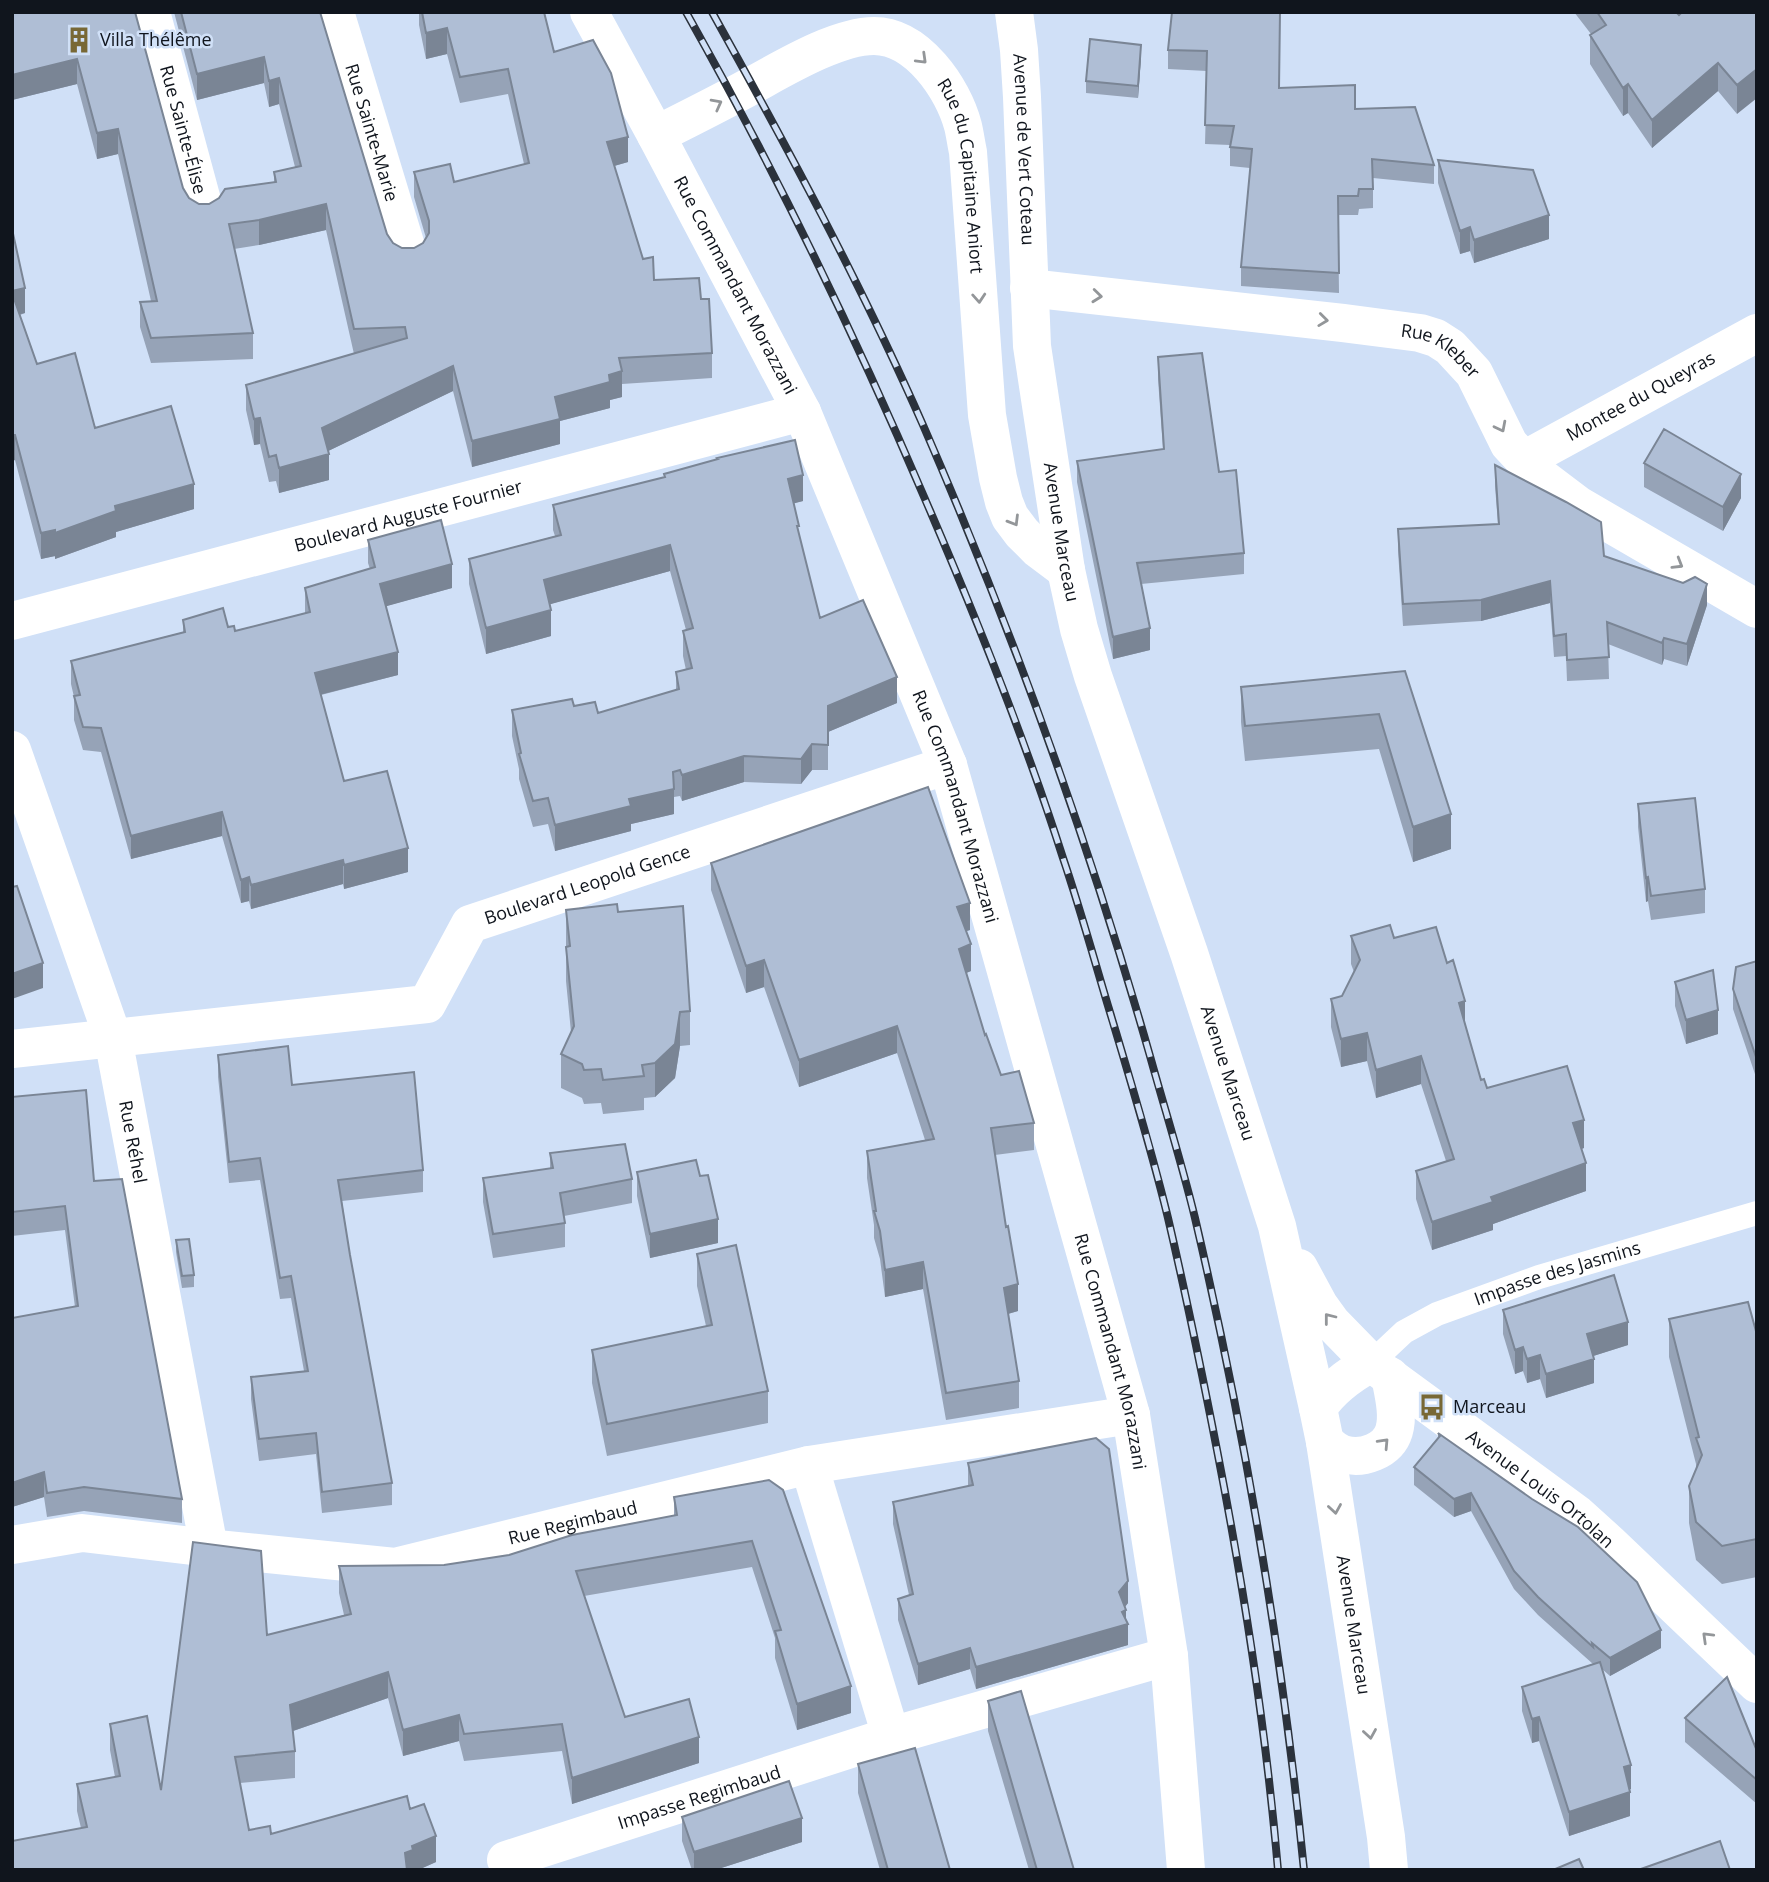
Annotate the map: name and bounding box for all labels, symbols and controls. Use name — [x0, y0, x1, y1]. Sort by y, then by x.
building icon: Villa Thélême — [64, 25, 94, 55]
place label: Villa Thélême — [100, 27, 212, 51]
one-way arrow — [914, 51, 927, 64]
street label: Avenue de Vert Coteau — [1008, 53, 1041, 246]
street label: Rue Sainte-Marie — [340, 60, 405, 204]
street label: Rue Sainte-Élise — [155, 62, 213, 197]
street label: Rue du Capitaine Aniort — [932, 73, 990, 274]
one-way arrow — [710, 99, 722, 112]
street label: Rue Commandant Morazzani — [669, 172, 804, 398]
one-way arrow — [1091, 288, 1102, 303]
one-way arrow — [971, 292, 986, 303]
one-way arrow — [1317, 313, 1329, 328]
street label: Rue Kleber — [1400, 318, 1486, 383]
street label: Montee du Queyras — [1562, 345, 1719, 446]
one-way arrow — [1492, 420, 1506, 432]
street label: Avenue Marceau — [1039, 461, 1086, 604]
street label: Boulevard Auguste Fournier — [291, 473, 525, 557]
one-way arrow — [1005, 513, 1018, 526]
one-way arrow — [1671, 556, 1684, 569]
street label: Rue Commandant Morazzani — [907, 686, 1005, 925]
street label: Boulevard Leopold Gence — [481, 839, 693, 929]
street label: Avenue Marceau — [1196, 1002, 1262, 1143]
street label: Rue Réhel — [114, 1098, 153, 1185]
street label: Rue Commandant Morazzani — [1069, 1230, 1152, 1471]
street label: Impasse des Jasmins — [1471, 1235, 1643, 1311]
one-way arrow — [1324, 1313, 1337, 1325]
bus stop icon: Marceau — [1417, 1392, 1447, 1422]
place label: Marceau — [1453, 1394, 1526, 1418]
street label: Avenue Louis Ortolan — [1462, 1424, 1620, 1553]
one-way arrow — [1376, 1438, 1388, 1451]
street label: Rue Regimbaud — [505, 1495, 640, 1550]
one-way arrow — [1327, 1503, 1342, 1515]
street label: Avenue Marceau — [1332, 1553, 1377, 1696]
one-way arrow — [1703, 1633, 1716, 1646]
one-way arrow — [1362, 1728, 1377, 1740]
street label: Impasse Regimbaud — [614, 1759, 784, 1834]

